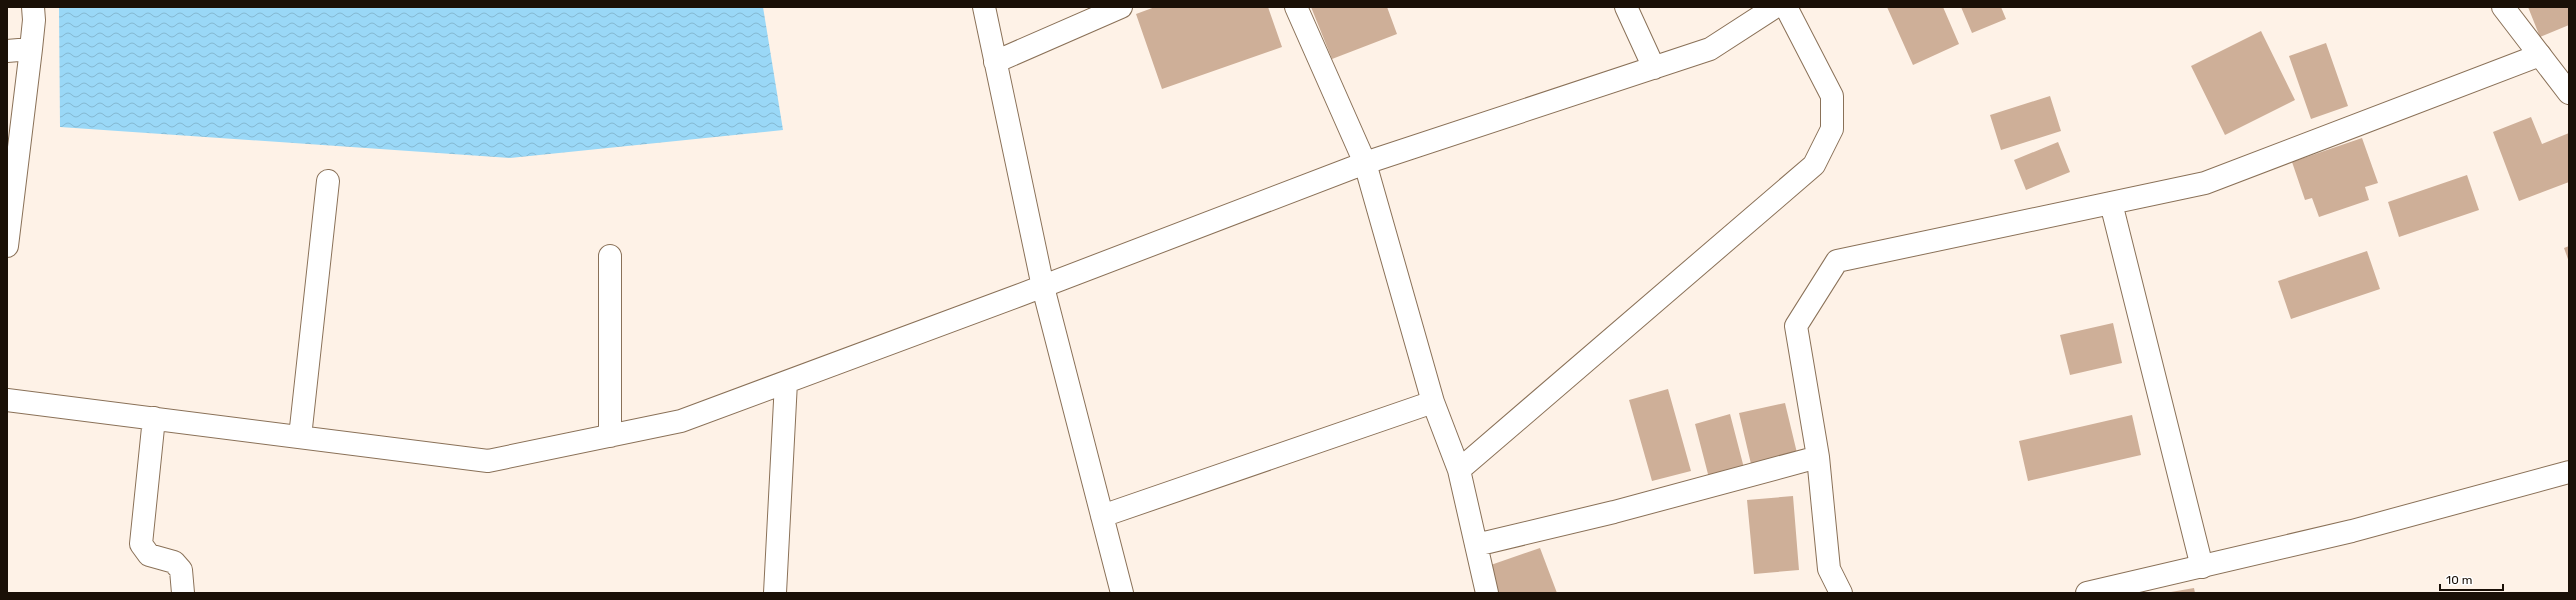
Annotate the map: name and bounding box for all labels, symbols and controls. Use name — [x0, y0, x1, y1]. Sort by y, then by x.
scale bar — [2440, 566, 2503, 592]
text: 10 m — [2446, 573, 2472, 587]

